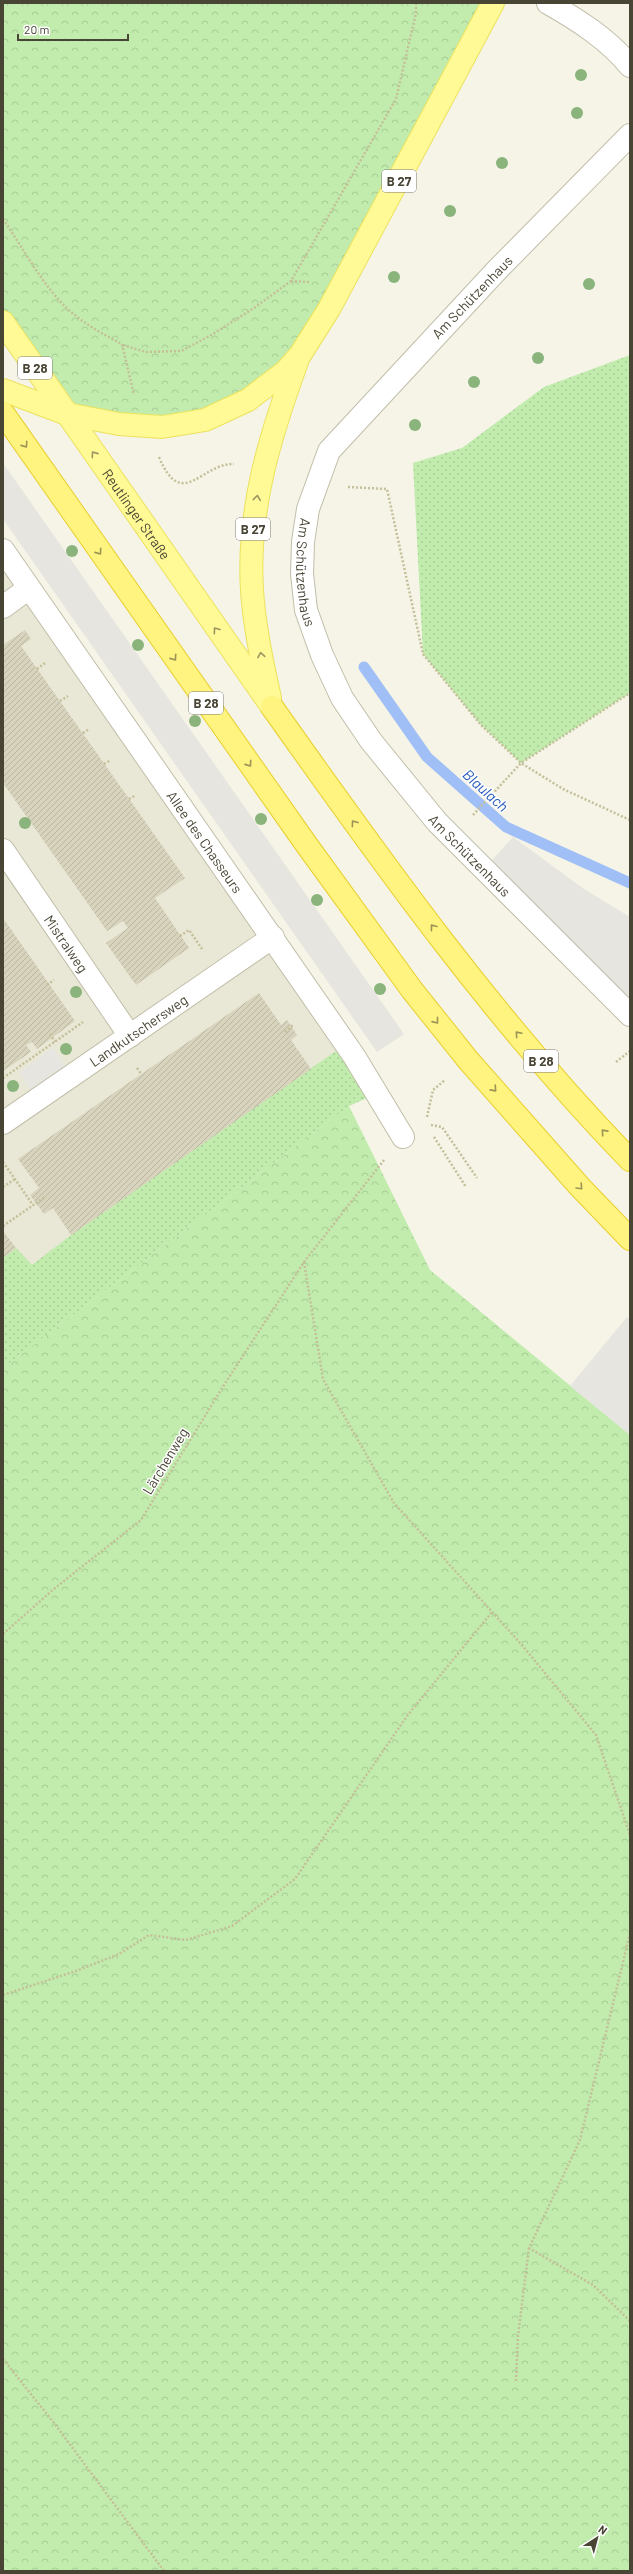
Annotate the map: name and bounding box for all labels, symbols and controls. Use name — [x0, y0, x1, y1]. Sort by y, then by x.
scale bar — [18, 16, 128, 42]
text: 20 m — [24, 22, 50, 36]
road number: B 27 — [382, 170, 416, 192]
street label: Am Schützenhaus — [428, 252, 516, 342]
road number: B 28 — [18, 357, 52, 379]
one-way arrow — [20, 441, 27, 448]
one-way arrow — [91, 451, 99, 458]
street label: Reutlinger Straße — [100, 465, 175, 562]
one-way arrow — [252, 495, 261, 501]
street label: Am Schützenhaus — [293, 517, 320, 629]
road number: B 27 — [236, 518, 270, 540]
one-way arrow — [94, 548, 102, 555]
one-way arrow — [214, 627, 221, 634]
one-way arrow — [257, 652, 266, 658]
one-way arrow — [169, 654, 176, 661]
road number: B 28 — [189, 692, 223, 714]
one-way arrow — [244, 760, 251, 767]
water label: Blaulach — [460, 765, 513, 815]
street label: Allee des Chasseurs — [164, 787, 247, 896]
street label: Am Schützenhaus — [426, 811, 515, 900]
one-way arrow — [351, 820, 359, 827]
street label: Mistralweg — [41, 911, 92, 975]
one-way arrow — [430, 924, 437, 931]
street label: Landkutschersweg — [86, 990, 190, 1070]
one-way arrow — [432, 1016, 439, 1023]
one-way arrow — [516, 1031, 523, 1038]
road number: B 28 — [524, 1050, 558, 1072]
one-way arrow — [489, 1085, 496, 1092]
one-way arrow — [602, 1129, 609, 1136]
one-way arrow — [575, 1182, 583, 1190]
street label: Lärchenweg — [139, 1425, 191, 1497]
north arrow — [577, 2518, 617, 2558]
text: N — [596, 2522, 610, 2537]

